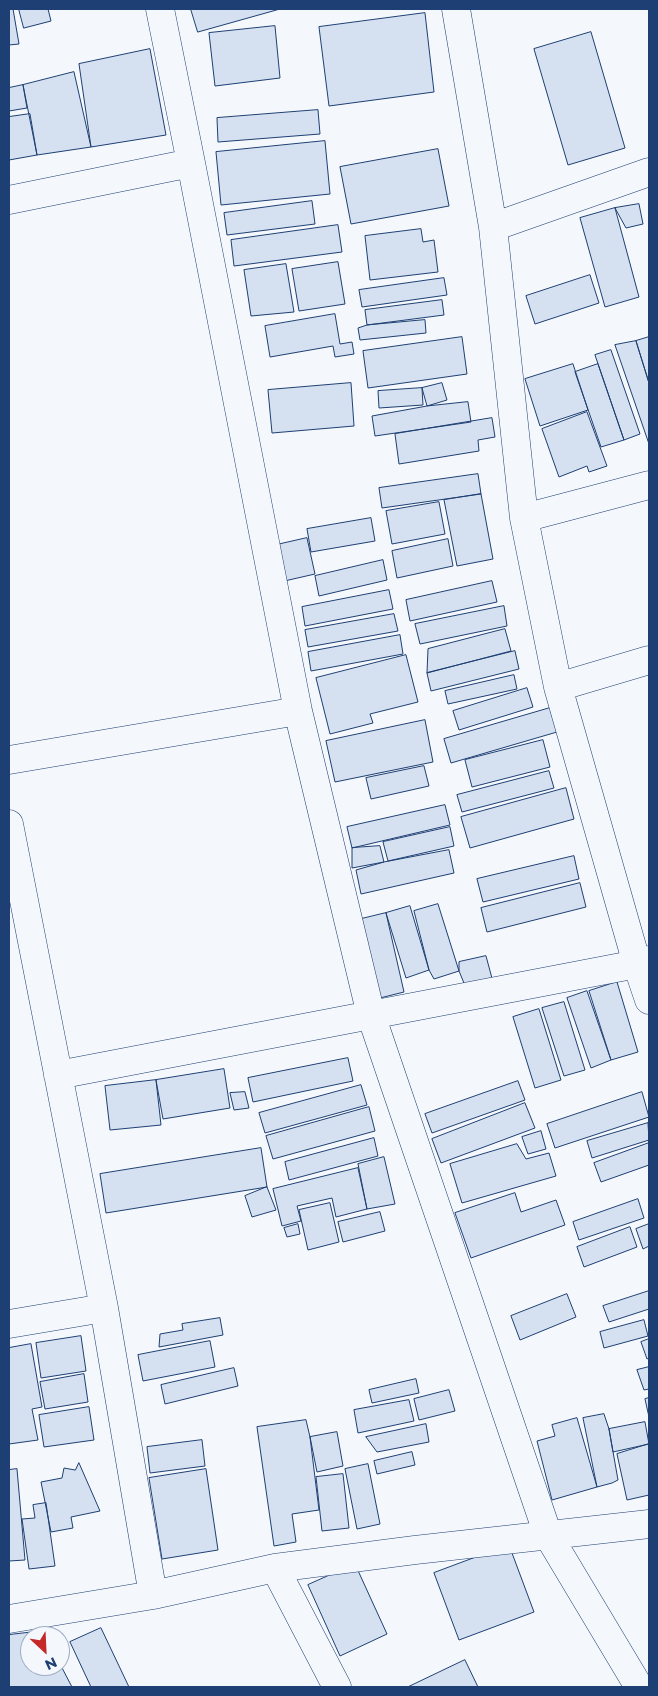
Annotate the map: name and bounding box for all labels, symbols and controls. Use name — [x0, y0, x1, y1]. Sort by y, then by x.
north arrow — [20, 1626, 70, 1676]
text: N — [42, 1653, 60, 1674]

